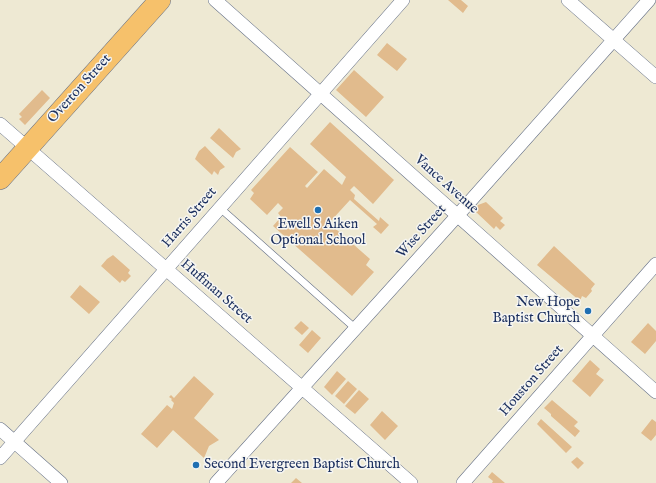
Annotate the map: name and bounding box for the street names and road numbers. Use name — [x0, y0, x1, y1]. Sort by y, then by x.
street label: Overton Street — [45, 51, 115, 127]
street label: Vance Avenue — [411, 152, 481, 218]
street label: Harris Street — [159, 184, 221, 252]
street label: Wise Street — [394, 202, 450, 262]
street label: Huffman Street — [177, 256, 255, 328]
street label: Houston Street — [496, 342, 568, 420]

